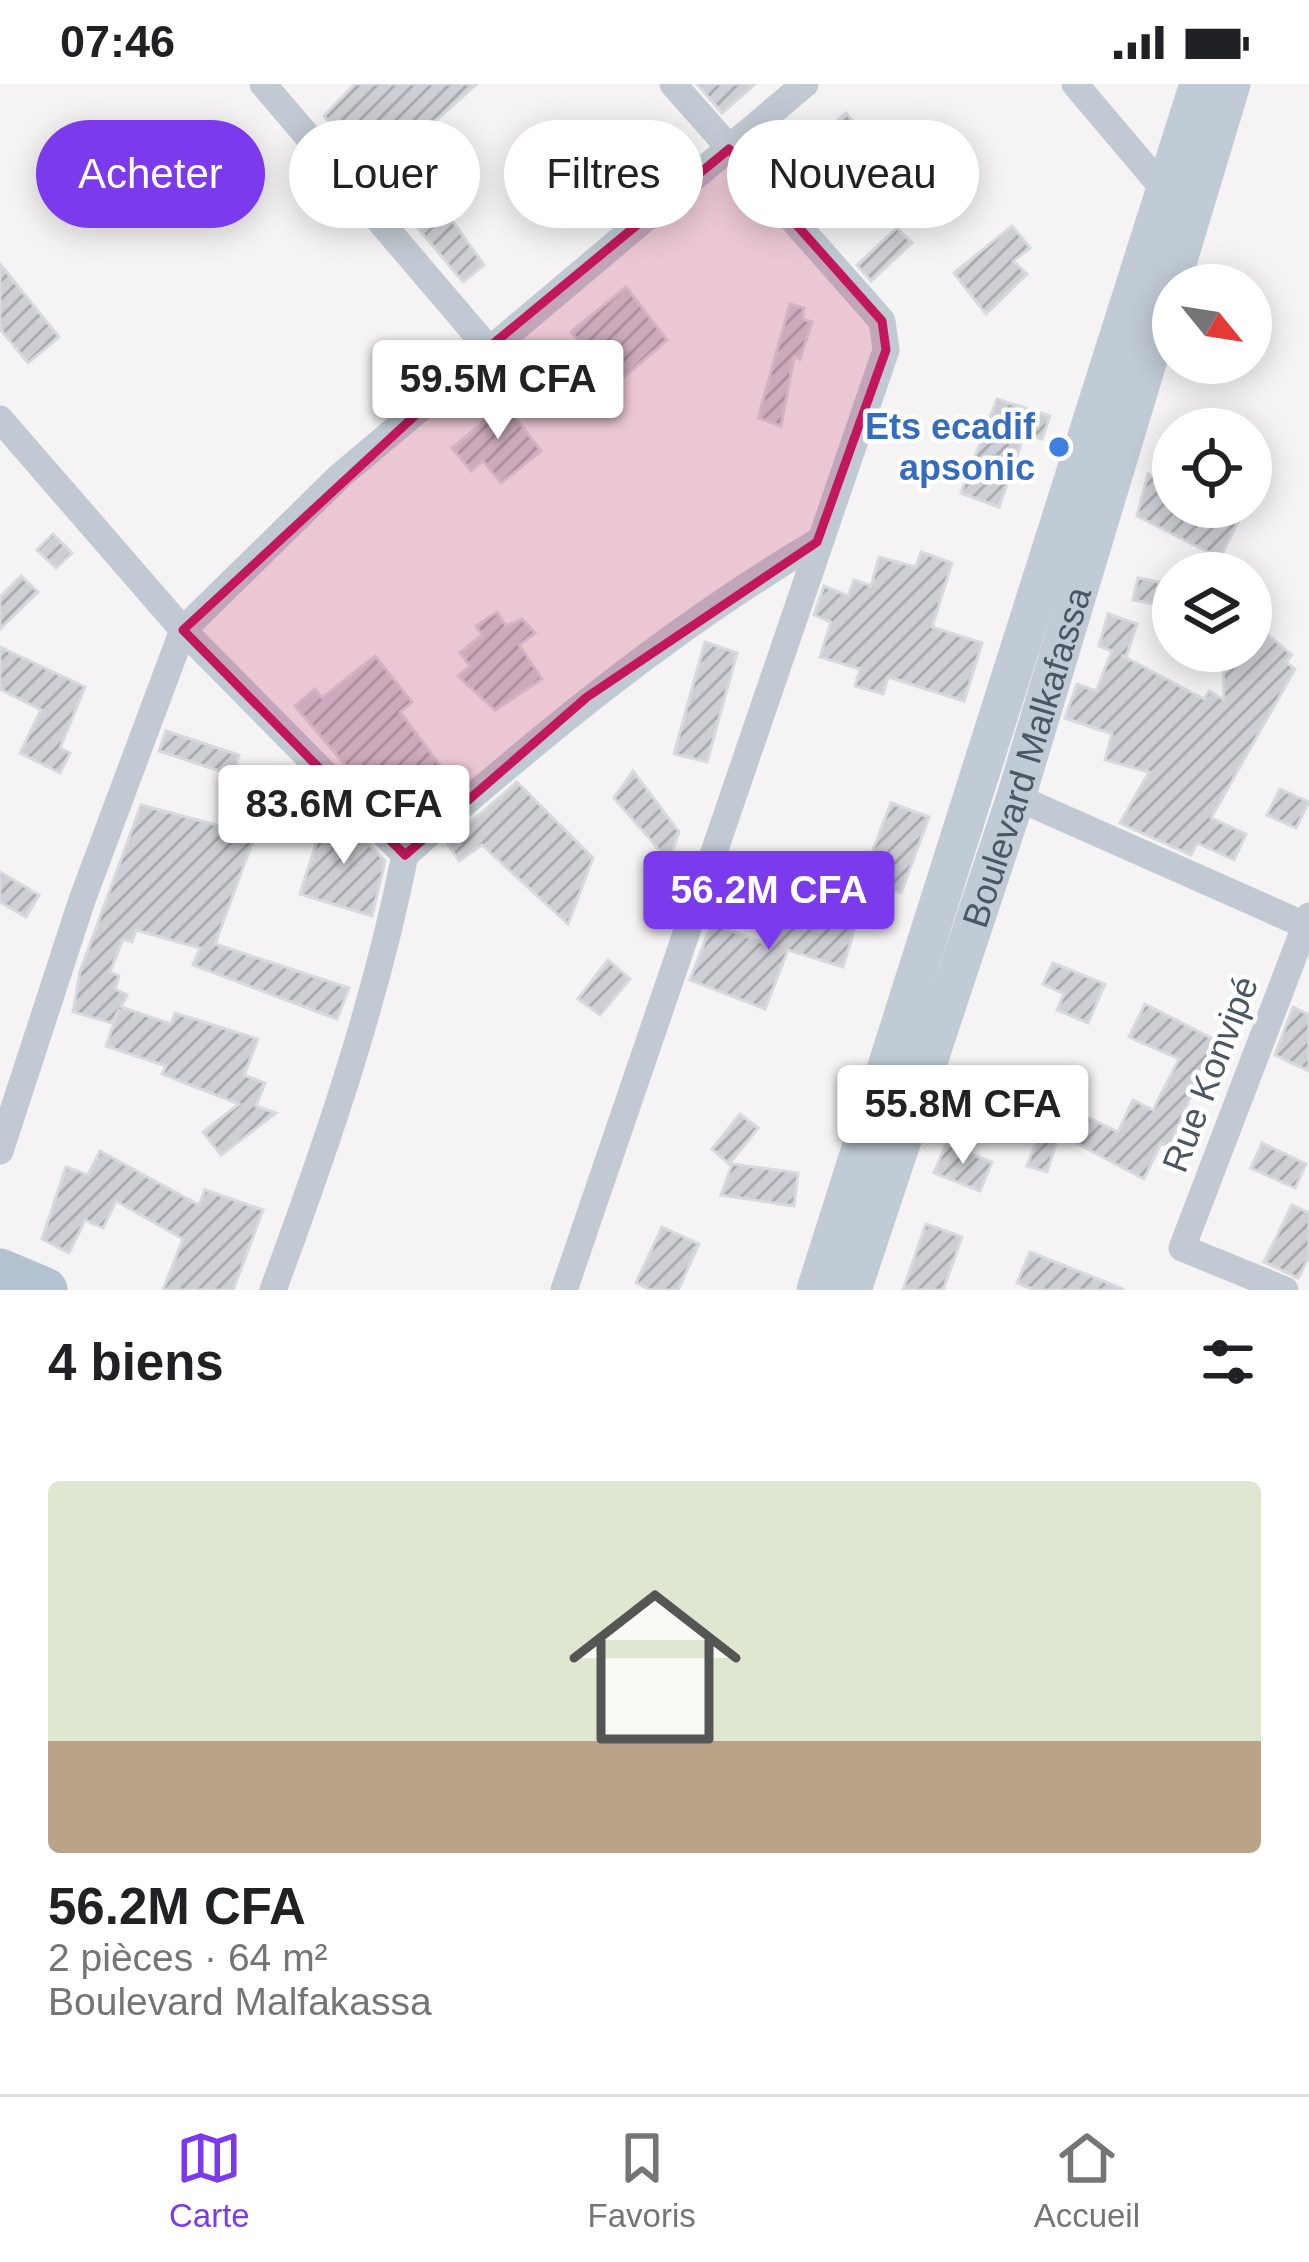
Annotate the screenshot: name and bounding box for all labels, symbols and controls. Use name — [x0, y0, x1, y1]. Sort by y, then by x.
text: 07:46 — [60, 16, 175, 67]
chip: Acheter — [36, 120, 265, 228]
chip: Louer — [289, 120, 480, 228]
chip: Filtres — [504, 120, 703, 228]
chip: Nouveau — [727, 120, 979, 228]
north arrow — [1152, 264, 1272, 384]
map controls — [1152, 264, 1272, 672]
pin: 59.5M CFA — [361, 340, 635, 442]
text: 59.5M CFA — [399, 357, 597, 400]
place label: Ets ecadif apsonic — [865, 406, 1036, 488]
button: locate — [1152, 408, 1272, 528]
marker: Ets ecadif apsonic — [1046, 434, 1072, 460]
button: layers — [1152, 552, 1272, 672]
street label: Boulevard Malkafassa — [954, 581, 1099, 932]
pin: 83.6M CFA — [207, 765, 481, 867]
text: 83.6M CFA — [245, 782, 443, 825]
pin: 56.2M CFA — [632, 851, 906, 953]
text: 56.2M CFA — [670, 868, 868, 911]
street label: Rue Konvipé — [1154, 970, 1266, 1178]
pin: 55.8M CFA — [826, 1065, 1100, 1167]
text: 55.8M CFA — [864, 1082, 1062, 1125]
icon: filters — [1195, 1329, 1261, 1395]
text: 4 biens — [48, 1334, 224, 1391]
icon: home — [547, 1559, 763, 1775]
text: 56.2M CFA — [48, 1878, 306, 1935]
text: 2 pièces · 64 m² — [48, 1936, 328, 1979]
text: Boulevard Malfakassa — [48, 1980, 432, 2023]
tab: Carte — [169, 2125, 250, 2235]
tab: Favoris — [588, 2125, 696, 2235]
tab: Accueil — [1034, 2125, 1140, 2235]

